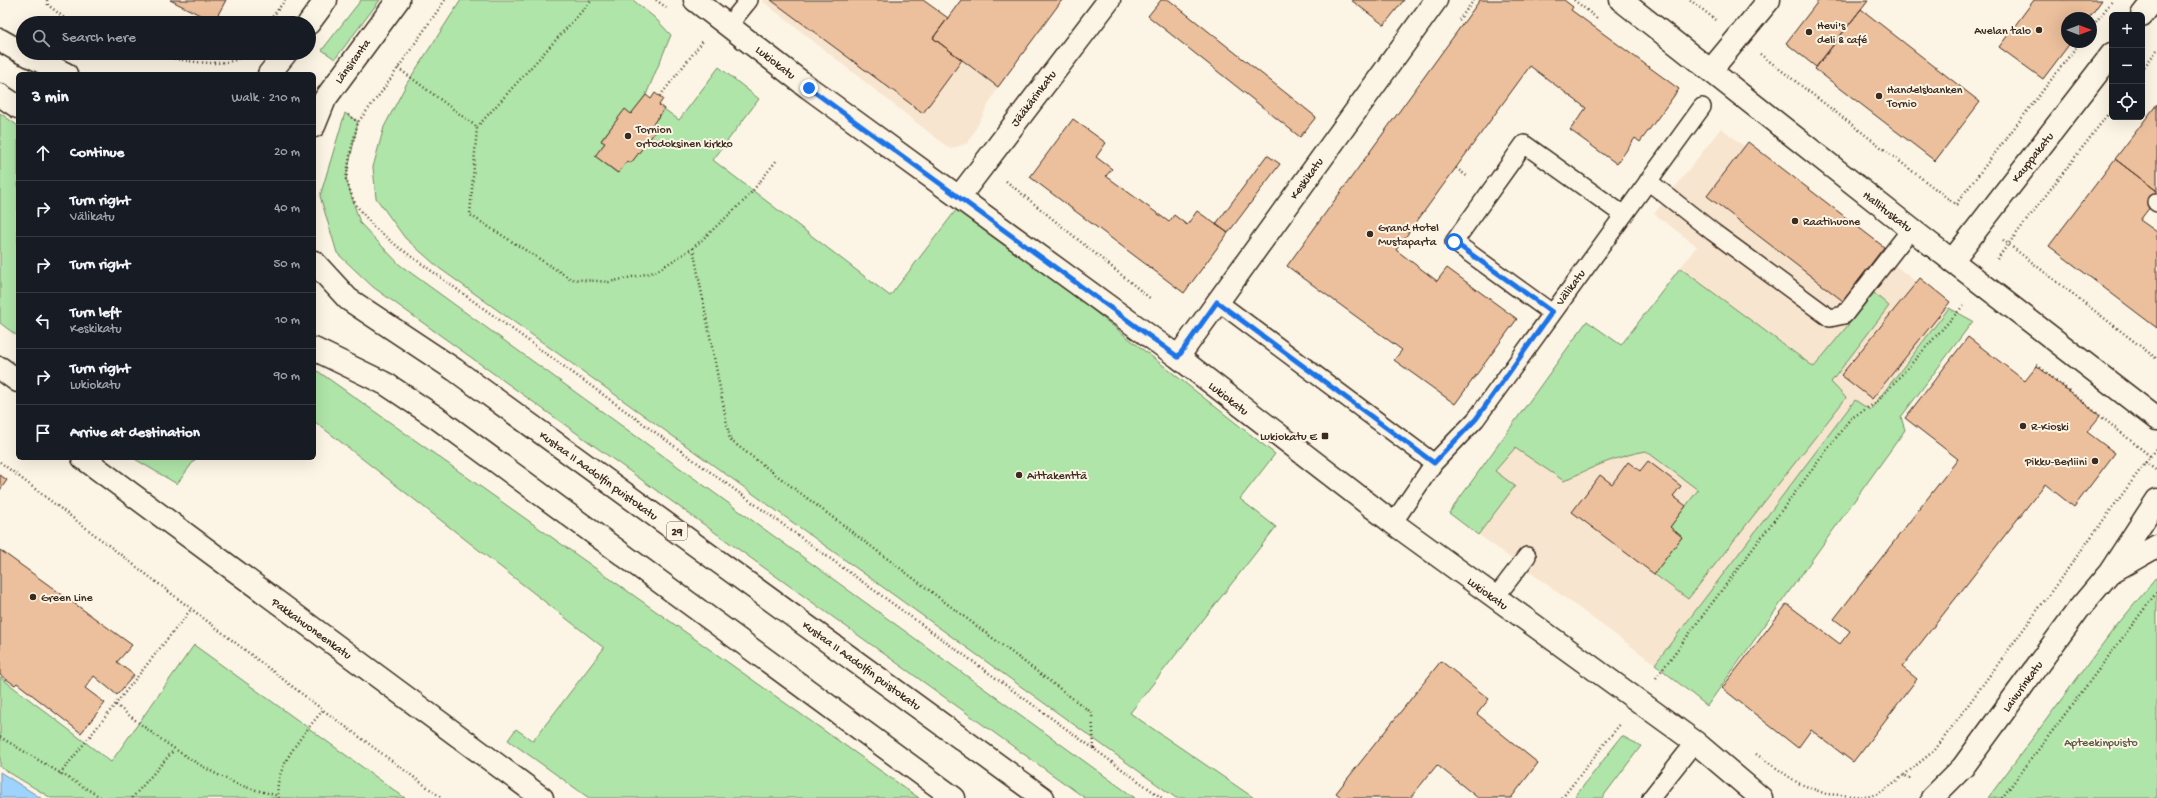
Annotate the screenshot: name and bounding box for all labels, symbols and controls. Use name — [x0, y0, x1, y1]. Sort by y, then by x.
north arrow — [2061, 12, 2097, 48]
map controls — [2109, 12, 2145, 120]
button: + — [2109, 12, 2145, 48]
search box — [16, 16, 316, 60]
place label: Hevi's deli & café — [1817, 20, 1868, 48]
place label: Avelan talo — [1974, 25, 2031, 39]
marker: Avelan talo — [2034, 25, 2044, 35]
icon: search — [30, 27, 52, 49]
marker: Hevi's deli & café — [1804, 27, 1814, 37]
text: Search here — [62, 29, 136, 47]
street label: Länsiranta — [333, 37, 375, 87]
street label: Lukiokatu — [752, 44, 798, 84]
button: − — [2109, 48, 2145, 84]
street label: Jääkärinkatu — [1009, 68, 1061, 130]
route end — [800, 79, 818, 97]
place label: Handelsbanken Tornio — [1886, 84, 1963, 112]
button: locate — [2109, 84, 2145, 120]
text: 3 min — [32, 88, 69, 108]
text: Walk · 210 m — [232, 91, 300, 106]
marker: Handelsbanken Tornio — [1874, 91, 1884, 101]
place label: Tornion ortodoksinen kirkko — [635, 124, 733, 152]
street label: Kauppakatu — [2010, 130, 2058, 186]
marker: Tornion ortodoksinen kirkko — [623, 131, 633, 141]
icon: ahead — [32, 142, 54, 164]
text: Continue — [70, 144, 124, 162]
text: 20 m — [274, 145, 300, 160]
street label: Keskikatu — [1288, 155, 1328, 203]
street label: Hallituskatu — [1859, 189, 1915, 236]
text: Turn right — [70, 192, 130, 210]
icon: right — [32, 198, 54, 220]
text: 40 m — [274, 201, 300, 216]
text: Välikatu — [70, 210, 115, 225]
marker: Raatihuone — [1790, 216, 1800, 226]
place label: Raatihuone — [1803, 216, 1861, 230]
place label: Grand Hotel Mustaparta — [1378, 222, 1439, 250]
marker: Grand Hotel Mustaparta — [1365, 229, 1375, 239]
route start — [1445, 233, 1463, 251]
icon: right — [32, 254, 54, 276]
text: Turn right — [70, 256, 130, 274]
text: 50 m — [273, 257, 300, 272]
street label: Välikatu — [1553, 267, 1590, 310]
text: Turn left — [70, 304, 121, 322]
icon: left — [32, 310, 54, 332]
text: 10 m — [275, 313, 300, 328]
text: Keskikatu — [70, 322, 122, 337]
text: Turn right — [70, 360, 130, 378]
icon: right — [32, 366, 54, 388]
text: 90 m — [274, 369, 300, 384]
text: Lukiokatu — [70, 378, 121, 393]
street label: Lukiokatu — [1205, 380, 1251, 420]
marker: R-Kioski — [2018, 421, 2028, 431]
place label: R-Kioski — [2031, 421, 2069, 435]
icon: arrive — [32, 422, 54, 444]
text: Arrive at destination — [70, 424, 200, 442]
street label: Kustaa II Aadolfin puistokatu — [536, 429, 660, 525]
place label: Lukiokatu E — [1260, 431, 1318, 445]
marker: Lukiokatu E — [1320, 431, 1330, 441]
place label: Pikku-Berliini — [2024, 456, 2087, 470]
marker: Pikku-Berliini — [2090, 456, 2100, 466]
marker: Aittakenttä — [1014, 470, 1024, 480]
place label: Aittakenttä — [1027, 470, 1087, 484]
road number: 29 — [667, 522, 687, 540]
street label: Lukiokatu — [1464, 575, 1510, 614]
marker: Green Line — [28, 592, 38, 602]
place label: Green Line — [41, 592, 93, 606]
street label: Pakkahuoneenkatu — [267, 595, 354, 663]
street label: Kustaa II Aadolfin puistokatu — [799, 619, 923, 715]
street label: Laivurinkatu — [2000, 659, 2047, 715]
park label: Apteekinpuisto — [2064, 737, 2138, 751]

